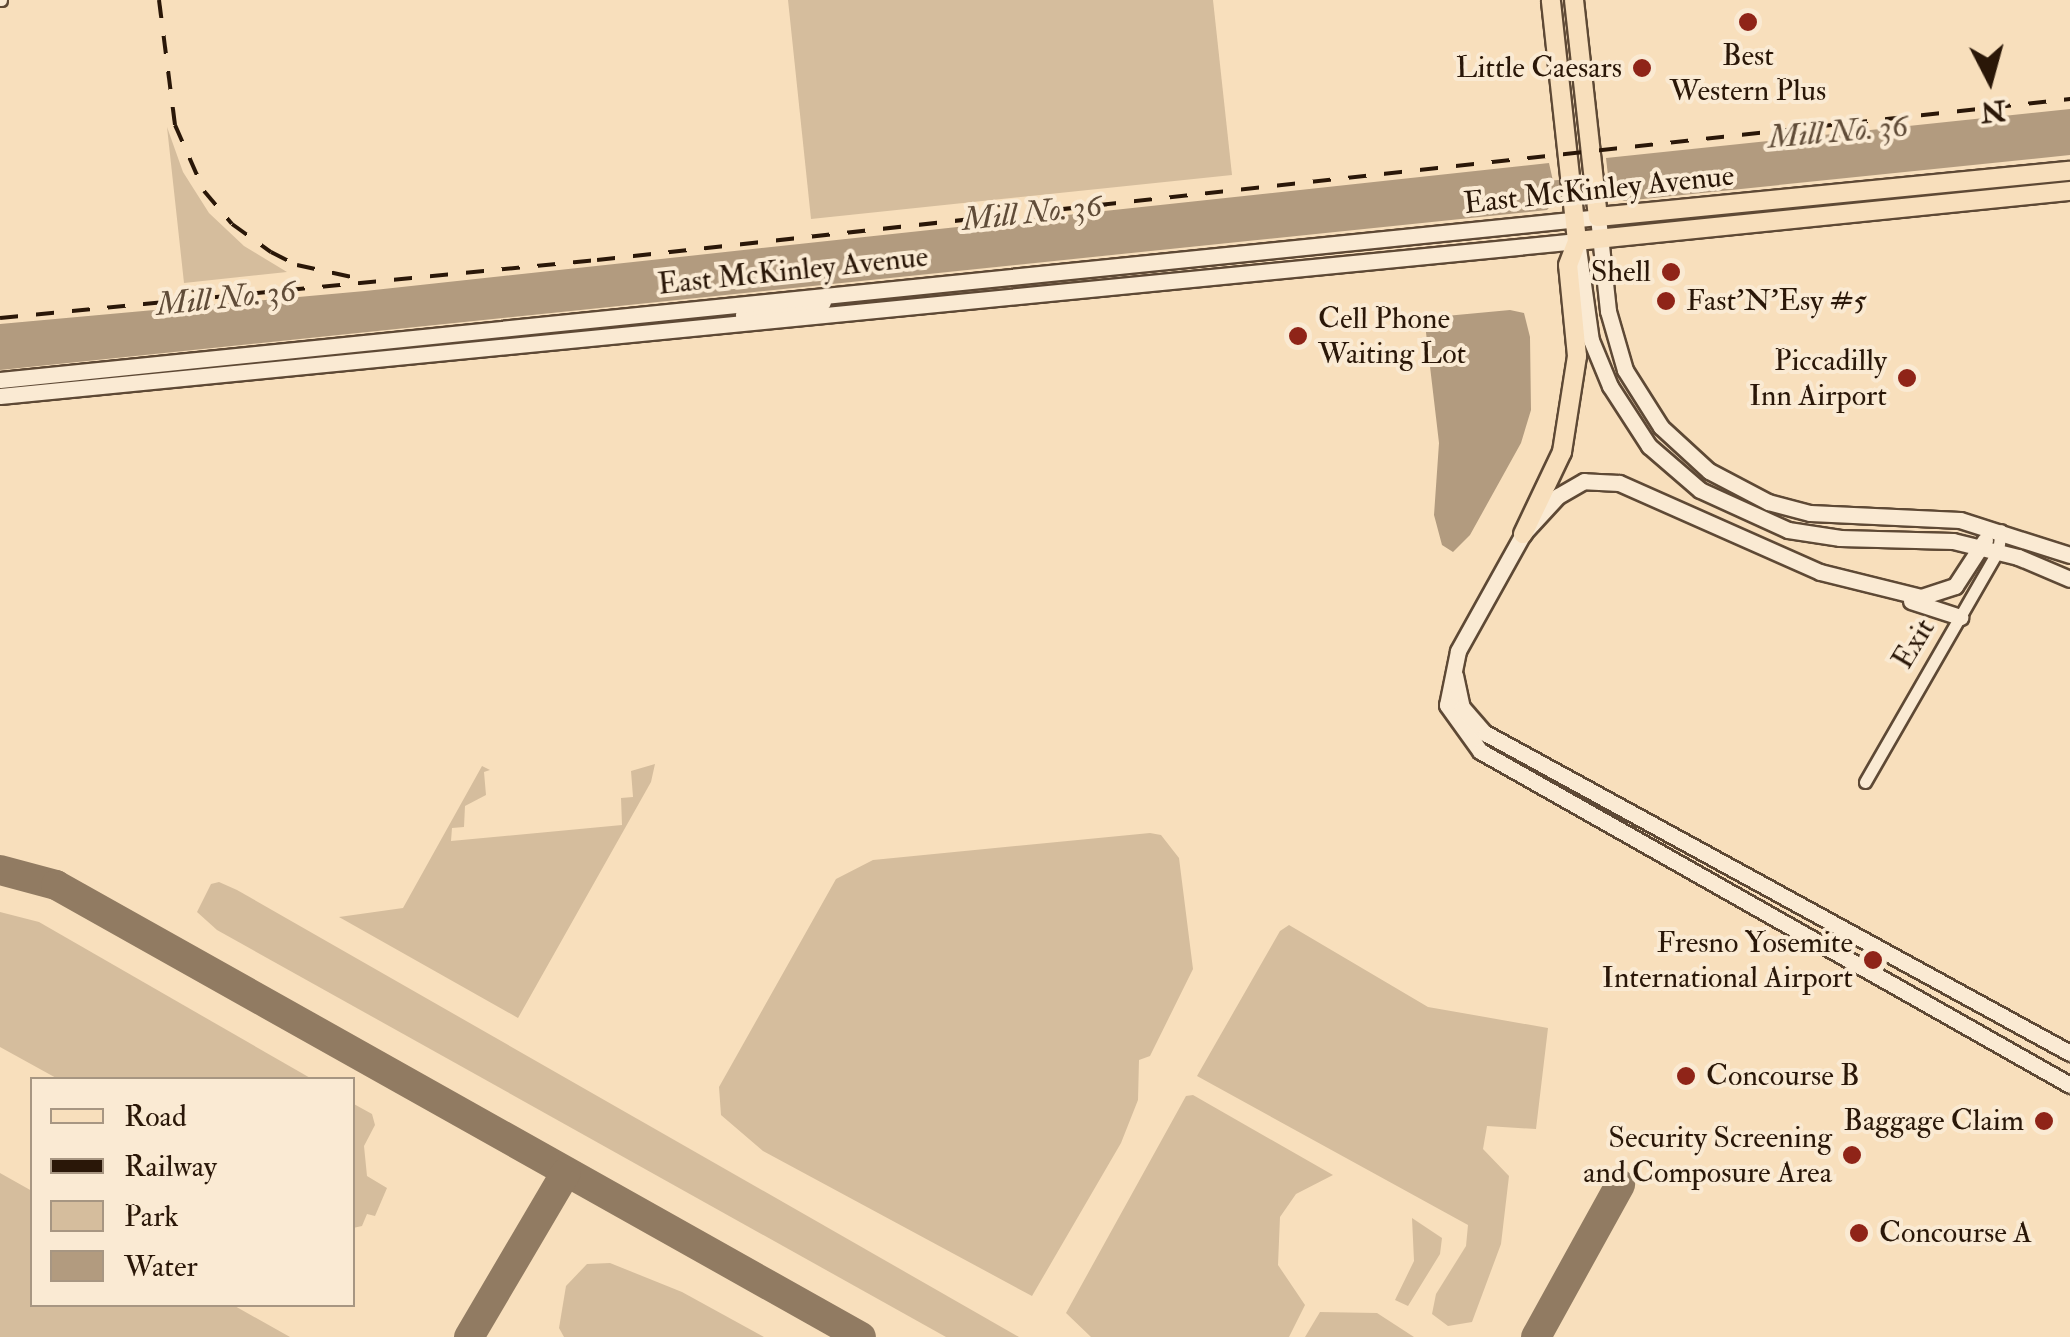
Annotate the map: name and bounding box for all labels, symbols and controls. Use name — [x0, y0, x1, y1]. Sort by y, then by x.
marker: Best Western Plus — [1737, 11, 1759, 33]
north arrow — [1940, 30, 2040, 130]
place label: Best Western Plus — [1670, 38, 1826, 108]
place label: Little Caesars — [1456, 50, 1622, 86]
marker: Little Caesars — [1631, 57, 1653, 79]
text: N — [1979, 92, 2007, 129]
water label: Mill No. 36 — [1766, 107, 1910, 157]
street label: East McKinley Avenue — [1462, 158, 1736, 222]
water label: Mill No. 36 — [960, 187, 1104, 239]
street label: East McKinley Avenue — [656, 239, 930, 303]
place label: Shell — [1591, 254, 1651, 290]
marker: Shell — [1660, 261, 1682, 283]
water label: Mill No. 36 — [154, 272, 298, 324]
place label: Fast'N'Esy #5 — [1686, 283, 1867, 319]
marker: Fast'N'Esy #5 — [1655, 290, 1677, 312]
place label: Cell Phone Waiting Lot — [1318, 301, 1466, 372]
marker: Cell Phone Waiting Lot — [1287, 325, 1309, 347]
place label: Piccadilly Inn Airport — [1749, 343, 1887, 414]
marker: Piccadilly Inn Airport — [1896, 367, 1918, 389]
street label: Exit — [1885, 612, 1943, 676]
place label: Fresno Yosemite International Airport — [1602, 925, 1853, 996]
marker: Fresno Yosemite International Airport — [1862, 949, 1884, 971]
place label: Concourse B — [1706, 1058, 1860, 1094]
marker: Concourse B — [1675, 1065, 1697, 1087]
legend — [30, 1077, 355, 1307]
text: Road — [124, 1098, 187, 1135]
place label: Baggage Claim — [1843, 1103, 2024, 1139]
marker: Baggage Claim — [2033, 1110, 2055, 1132]
place label: Security Screening and Composure Area — [1583, 1120, 1832, 1190]
marker: Security Screening and Composure Area — [1841, 1144, 1863, 1166]
text: Railway — [124, 1148, 217, 1185]
text: Park — [124, 1198, 179, 1235]
place label: Concourse A — [1879, 1215, 2032, 1251]
marker: Concourse A — [1848, 1222, 1870, 1244]
text: Water — [124, 1248, 198, 1285]

